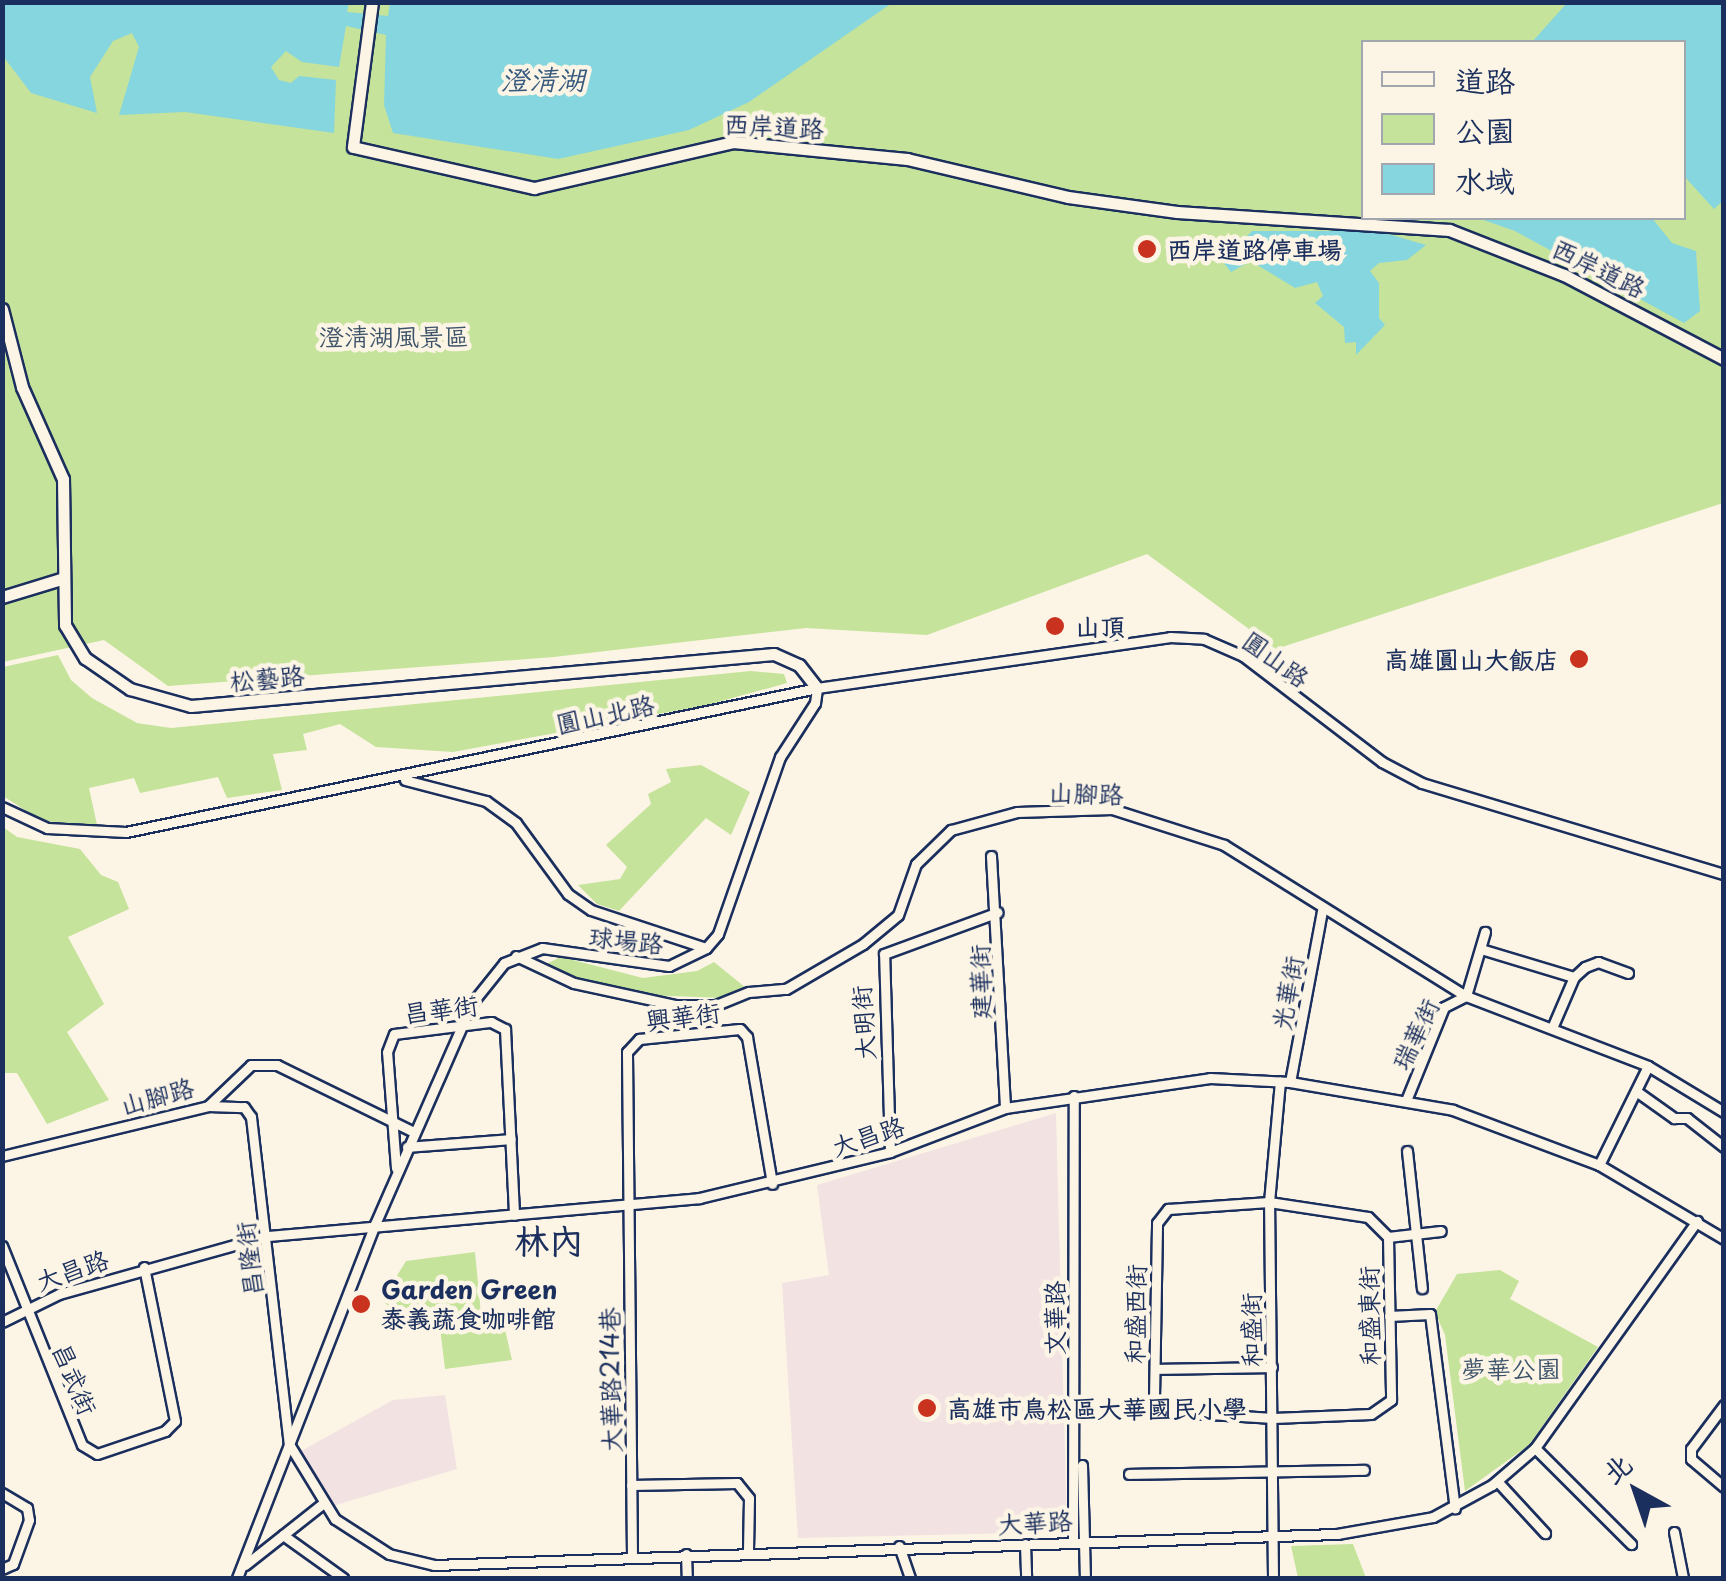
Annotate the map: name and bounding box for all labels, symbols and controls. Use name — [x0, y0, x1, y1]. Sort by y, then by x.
legend — [1361, 40, 1686, 220]
text: 道路 — [1455, 57, 1515, 102]
water label: 澄清湖 — [501, 62, 585, 96]
text: 公園 — [1455, 107, 1515, 152]
street label: 西岸道路 — [723, 108, 825, 144]
text: 水域 — [1455, 157, 1515, 202]
street label: 西岸道路 — [1547, 233, 1651, 303]
place label: 西岸道路停車場 — [1167, 234, 1342, 264]
marker: 西岸道路停車場 — [1136, 238, 1158, 260]
park label: 澄清湖風景區 — [319, 321, 469, 351]
place label: 山頂 — [1075, 611, 1125, 641]
marker: 山頂 — [1044, 615, 1066, 637]
street label: 圓山路 — [1237, 625, 1315, 693]
place label: 高雄圓山大飯店 — [1384, 644, 1559, 674]
marker: 高雄圓山大飯店 — [1568, 648, 1590, 670]
street label: 松藝路 — [228, 660, 306, 696]
street label: 圓山北路 — [553, 689, 657, 739]
street label: 山腳路 — [1048, 777, 1124, 809]
street label: 球場路 — [587, 921, 665, 959]
street label: 建華街 — [964, 944, 996, 1020]
street label: 光華街 — [1265, 953, 1309, 1033]
street label: 大明街 — [845, 985, 881, 1061]
street label: 昌華街 — [402, 990, 480, 1028]
street label: 瑞華街 — [1385, 994, 1445, 1074]
street label: 興華街 — [644, 997, 722, 1035]
street label: 山腳路 — [117, 1072, 197, 1120]
street label: 大昌路 — [828, 1110, 908, 1162]
district label: 林內 — [514, 1219, 584, 1261]
street label: 昌隆街 — [230, 1220, 268, 1298]
street label: 大昌路 — [32, 1244, 112, 1296]
street label: 和盛西街 — [1119, 1264, 1151, 1364]
street label: 和盛東街 — [1353, 1266, 1385, 1366]
place label: Garden Green 泰義蔬食咖啡館 — [381, 1275, 559, 1334]
street label: 文華路 — [1039, 1281, 1069, 1355]
street label: 和盛街 — [1235, 1292, 1267, 1368]
marker: Garden Green 泰義蔬食咖啡館 — [350, 1293, 372, 1315]
street label: 大華路214巷 — [594, 1307, 626, 1453]
street label: 昌武街 — [47, 1339, 103, 1419]
park label: 夢華公園 — [1461, 1353, 1561, 1383]
place label: 高雄市鳥松區大華國民小學 — [947, 1393, 1247, 1423]
marker: 高雄市鳥松區大華國民小學 — [916, 1397, 938, 1419]
north arrow — [1586, 1441, 1686, 1541]
text: 北 — [1592, 1442, 1641, 1493]
street label: 大華路 — [997, 1505, 1073, 1539]

